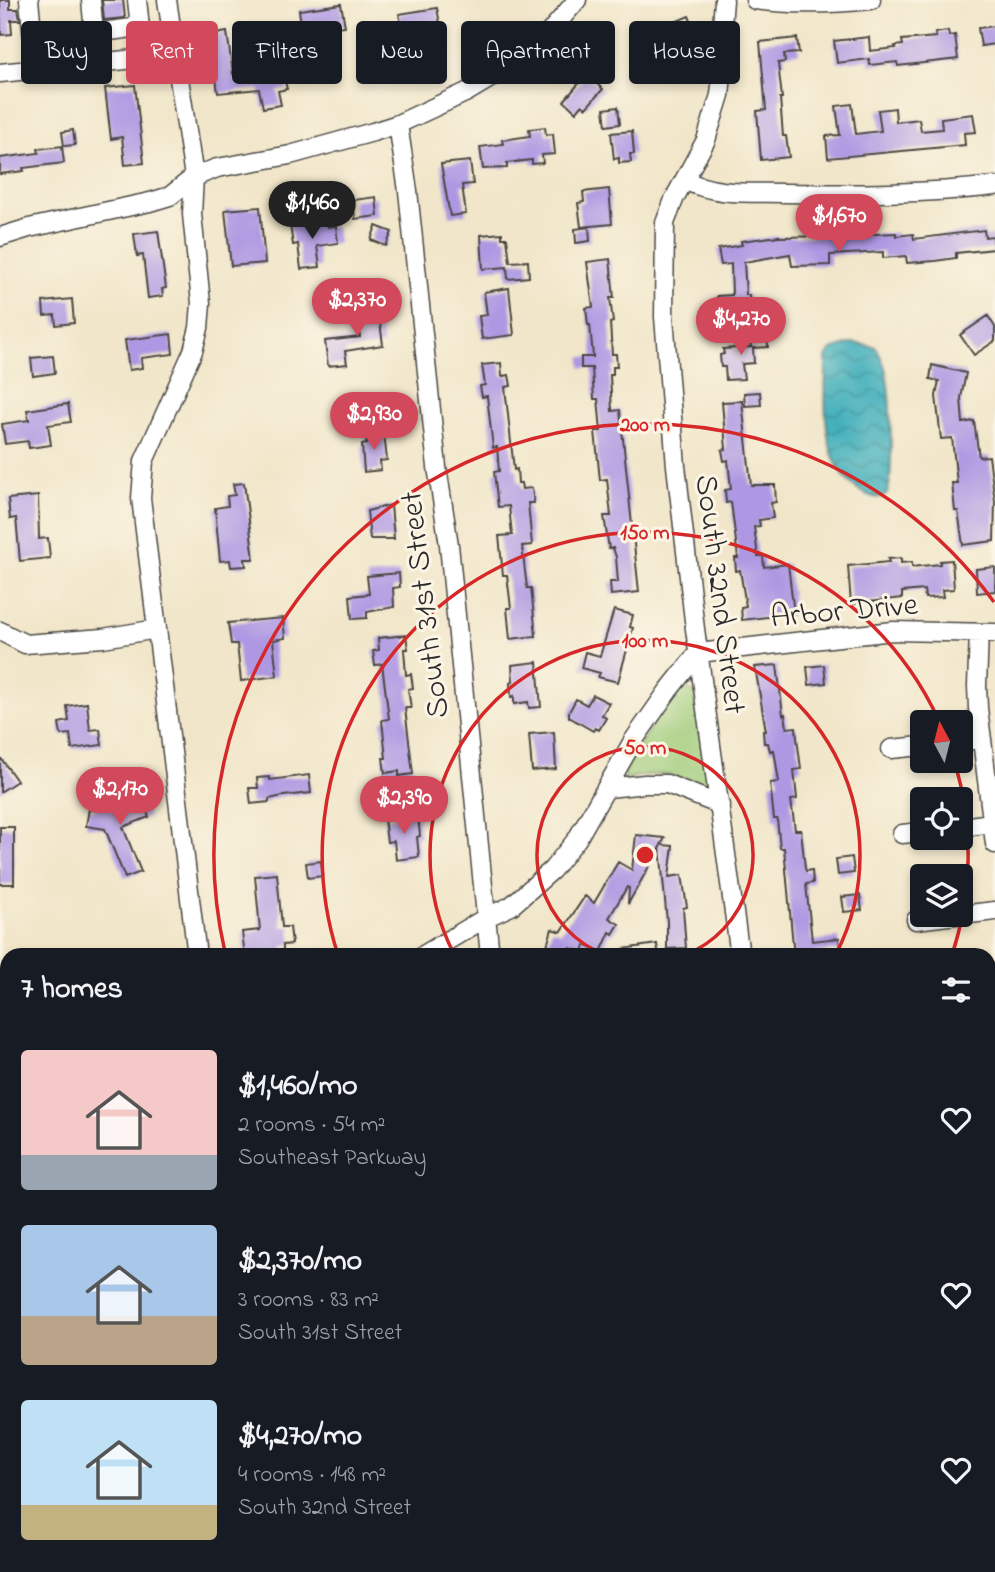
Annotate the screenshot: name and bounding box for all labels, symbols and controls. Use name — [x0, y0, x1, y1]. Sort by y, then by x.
chip: Buy — [21, 21, 112, 84]
chip: Rent — [126, 21, 218, 84]
chip: Filters — [232, 21, 342, 84]
chip: New — [356, 21, 447, 84]
chip: Apartment — [461, 21, 615, 84]
chip: House — [629, 21, 740, 84]
pin: $1,460 — [255, 182, 369, 241]
text: $1,460 — [285, 187, 339, 220]
pin: $1,670 — [782, 194, 896, 254]
text: $1,670 — [812, 200, 866, 233]
pin: $2,370 — [300, 278, 414, 338]
text: $2,370 — [328, 284, 386, 317]
pin: $4,270 — [684, 298, 798, 357]
text: $4,270 — [712, 303, 770, 336]
pin: $2,930 — [317, 392, 431, 452]
text: $2,930 — [346, 398, 402, 431]
text: 200 m — [619, 411, 670, 441]
street label: South 32nd Street — [681, 472, 757, 717]
street label: South 31st Street — [389, 488, 464, 721]
text: 150 m — [620, 519, 670, 549]
street label: Arbor Drive — [769, 583, 921, 642]
text: 100 m — [622, 627, 668, 657]
north arrow — [910, 710, 973, 774]
map controls — [910, 710, 973, 927]
text: 50 m — [624, 734, 666, 764]
pin: $2,170 — [63, 768, 177, 827]
text: $2,170 — [92, 773, 148, 806]
pin: $2,390 — [347, 776, 461, 836]
text: $2,390 — [376, 782, 432, 815]
button: locate — [910, 787, 973, 850]
centre of rings — [633, 843, 657, 867]
button: layers — [910, 864, 973, 927]
text: 7 homes — [21, 968, 123, 1012]
icon: filters — [937, 971, 975, 1009]
text: $1,460/mo — [238, 1065, 358, 1109]
icon: home — [77, 1078, 161, 1162]
icon: heart — [937, 1101, 975, 1139]
text: 2 rooms · 54 m² — [238, 1109, 385, 1142]
text: Southeast Parkway — [238, 1142, 426, 1175]
text: $2,370/mo — [238, 1240, 362, 1284]
icon: home — [77, 1253, 161, 1337]
icon: heart — [937, 1276, 975, 1314]
text: 3 rooms · 83 m² — [238, 1284, 379, 1317]
text: South 31st Street — [238, 1317, 402, 1350]
text: $4,270/mo — [238, 1415, 362, 1459]
icon: home — [77, 1428, 161, 1512]
icon: heart — [937, 1451, 975, 1489]
text: 4 rooms · 148 m² — [238, 1459, 386, 1492]
text: South 32nd Street — [238, 1492, 411, 1525]

